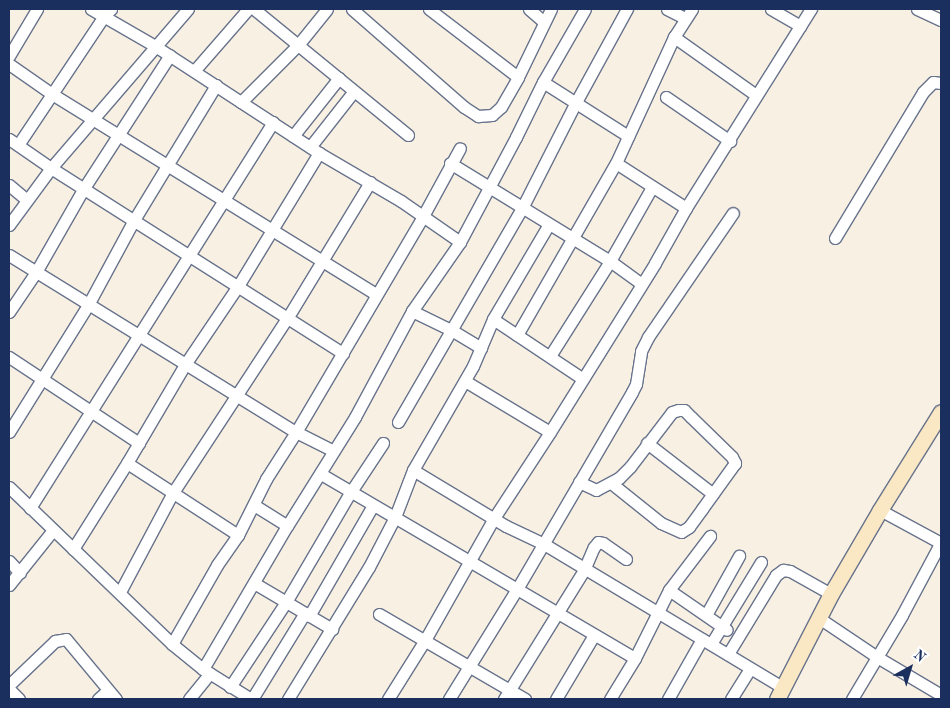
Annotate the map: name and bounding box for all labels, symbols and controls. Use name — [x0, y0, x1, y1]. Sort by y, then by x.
north arrow — [885, 643, 935, 693]
text: N — [911, 648, 928, 665]

